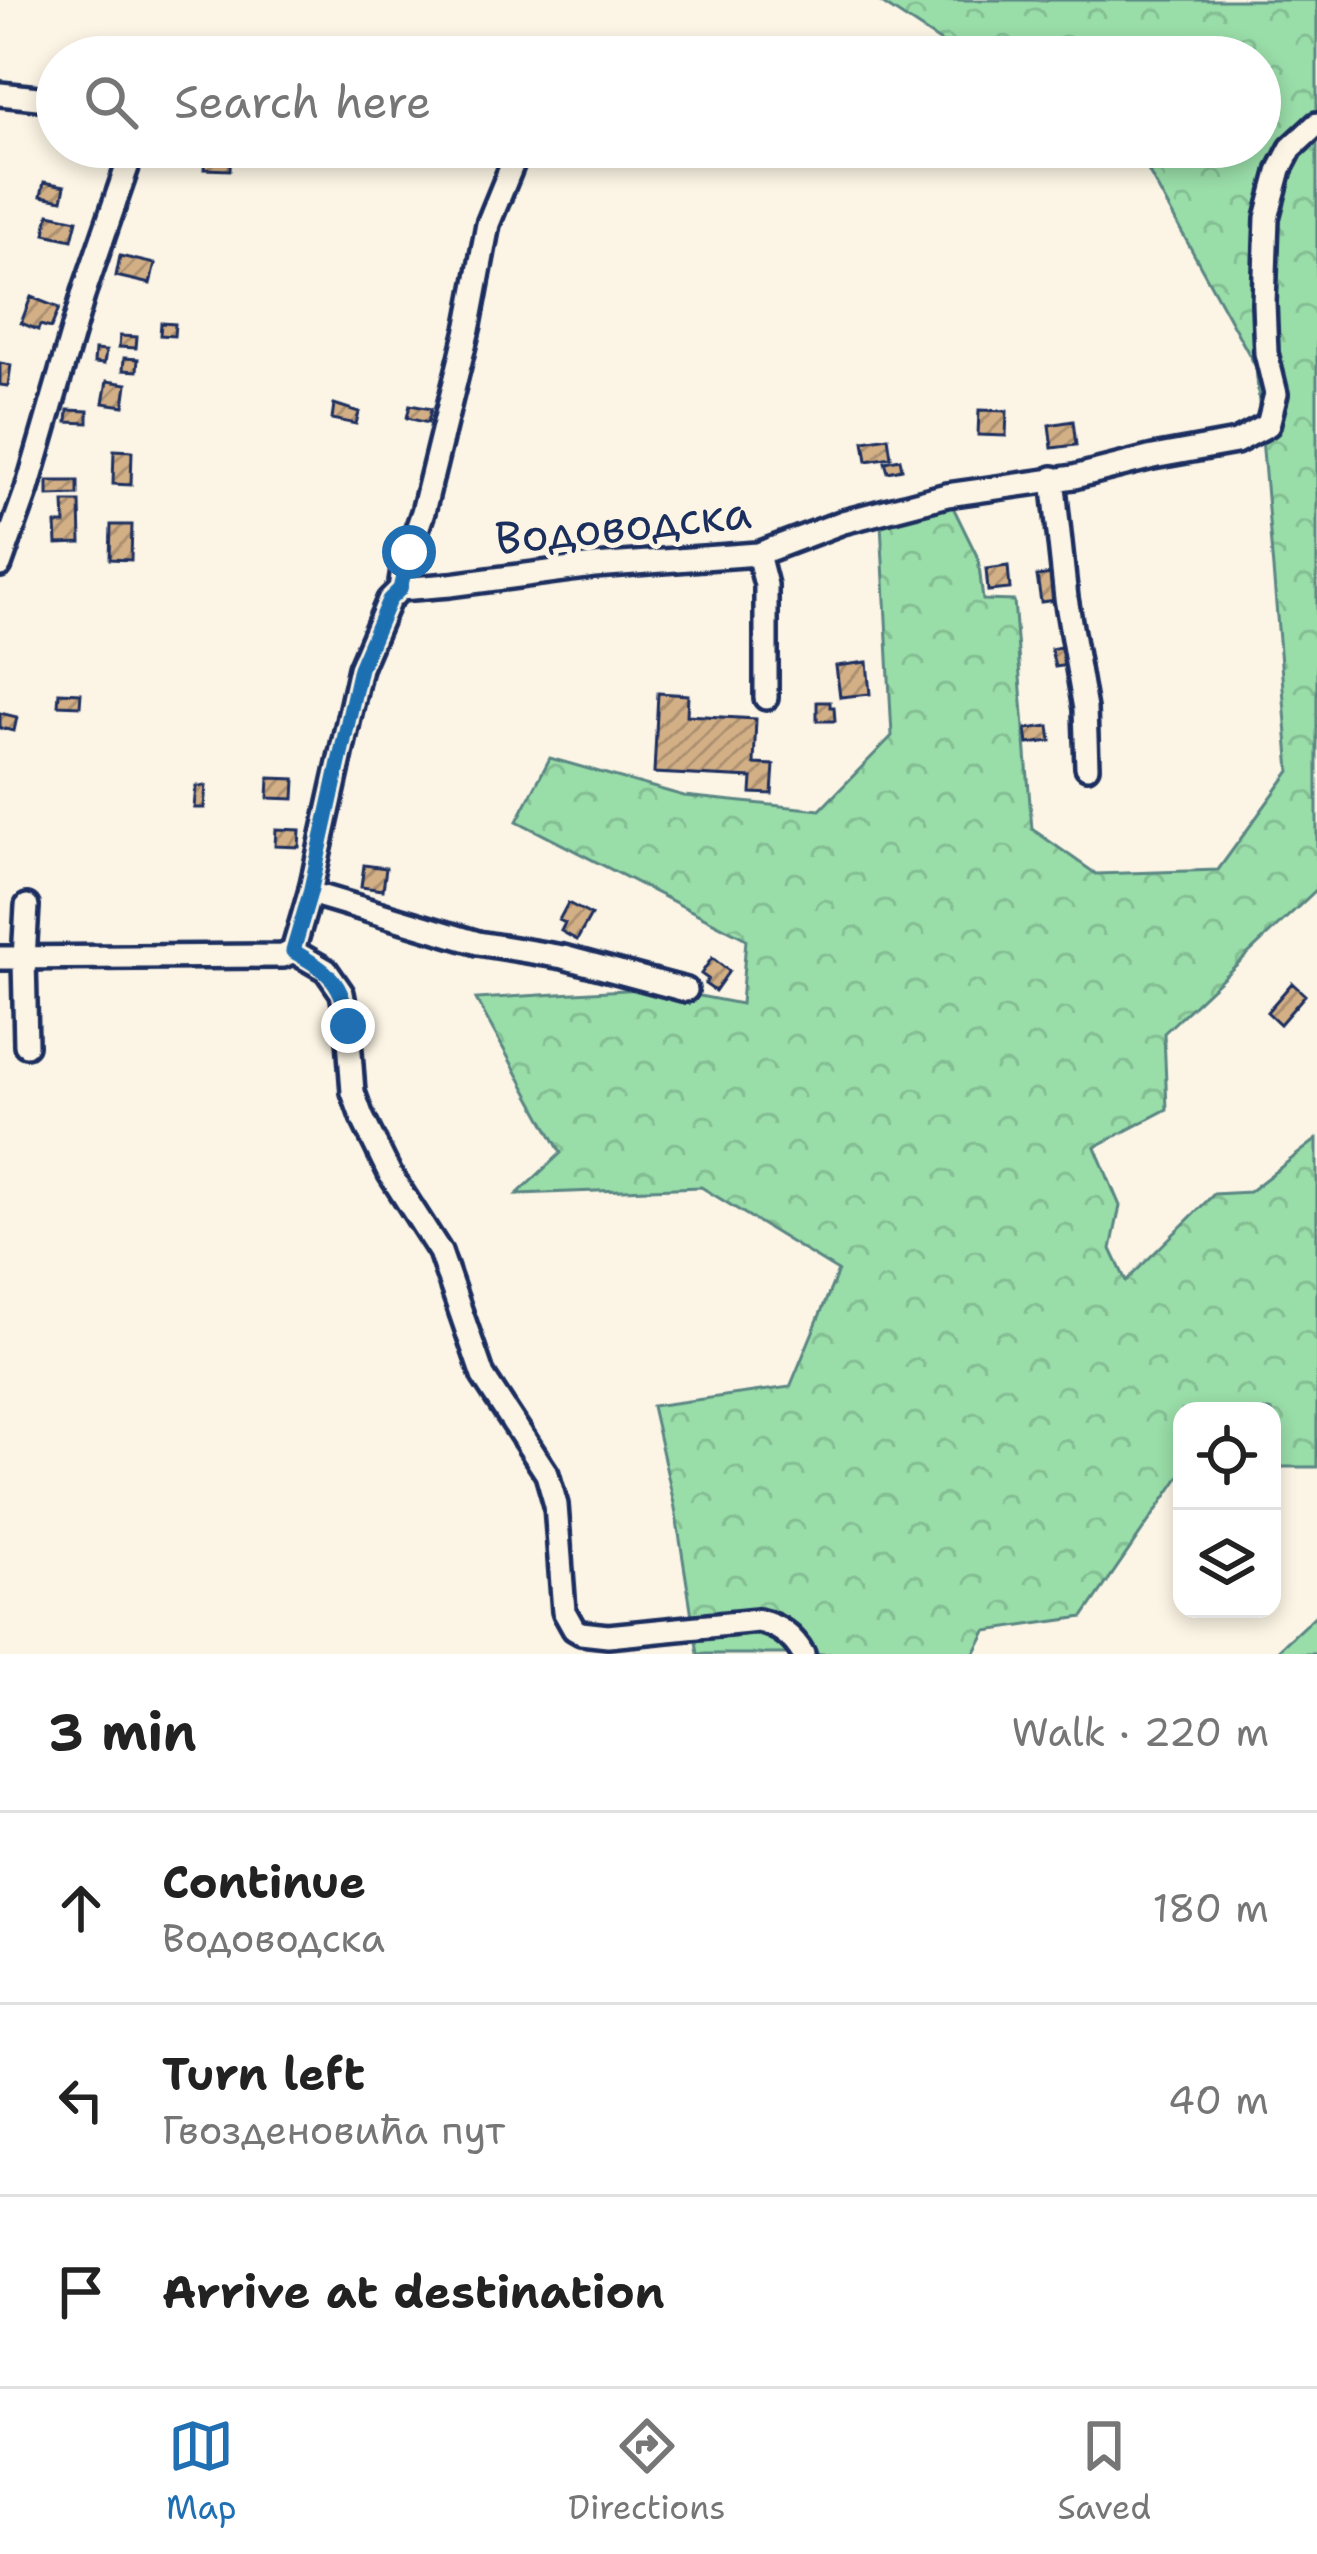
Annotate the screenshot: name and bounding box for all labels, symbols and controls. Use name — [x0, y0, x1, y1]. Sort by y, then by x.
search box — [36, 36, 1281, 168]
icon: search — [78, 69, 144, 135]
text: Search here — [174, 72, 431, 132]
street label: Водоводска — [492, 482, 754, 568]
route start — [382, 525, 436, 579]
route end — [321, 999, 375, 1053]
map controls — [1173, 1402, 1281, 1618]
button: locate — [1173, 1402, 1281, 1510]
button: layers — [1173, 1510, 1281, 1618]
text: 3 min — [48, 1698, 197, 1766]
text: Walk · 220 m — [1012, 1706, 1269, 1758]
text: Continue — [162, 1852, 366, 1912]
icon: ahead — [48, 1875, 114, 1941]
text: 180 m — [1153, 1882, 1269, 1934]
text: Водоводска — [162, 1912, 385, 1964]
text: Turn left — [162, 2044, 365, 2104]
icon: left — [48, 2067, 114, 2133]
text: 40 m — [1168, 2074, 1269, 2126]
text: Гвозденовића пут — [162, 2104, 505, 2156]
icon: arrive — [48, 2259, 114, 2325]
text: Arrive at destination — [162, 2262, 665, 2322]
tab: Map — [166, 2413, 237, 2530]
tab: Directions — [568, 2413, 726, 2530]
tab: Saved — [1057, 2413, 1151, 2530]

